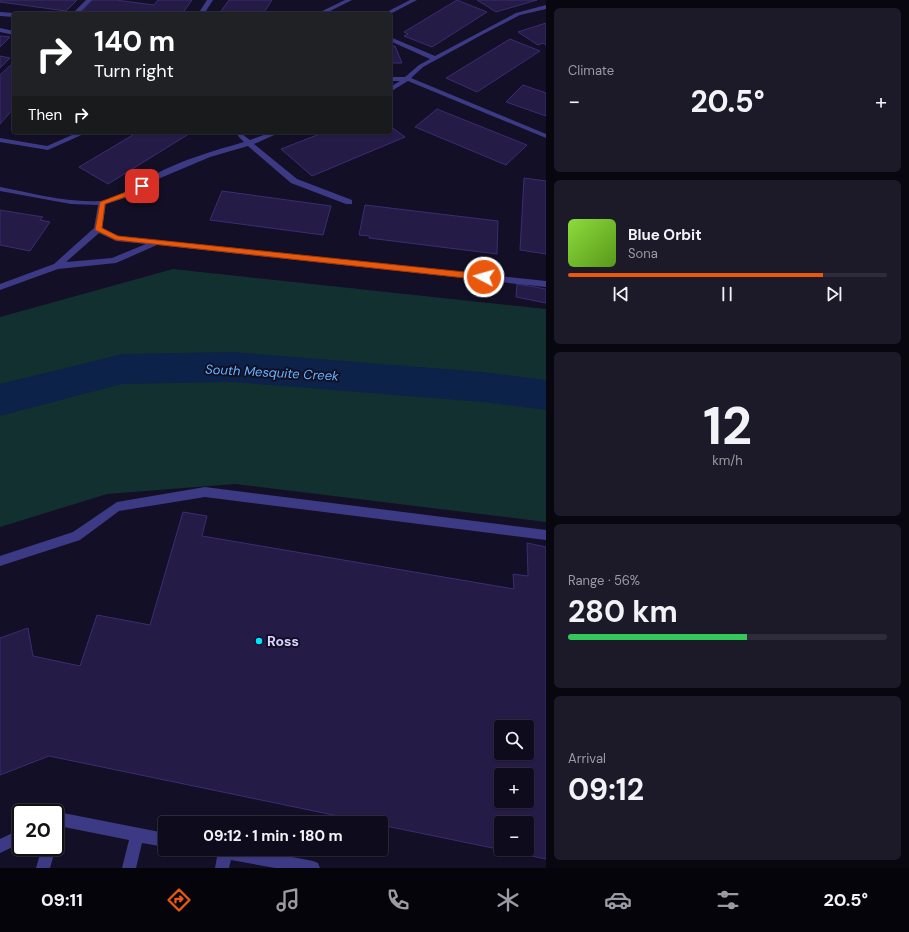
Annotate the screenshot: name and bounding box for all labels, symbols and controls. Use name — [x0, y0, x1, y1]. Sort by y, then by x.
text: 140 m — [94, 23, 175, 60]
icon: right — [28, 28, 80, 80]
text: Turn right — [94, 59, 174, 83]
text: Climate — [568, 62, 614, 79]
text: 20.5° — [690, 82, 765, 121]
text: − — [568, 87, 580, 116]
text: + — [875, 87, 887, 116]
icon: right — [70, 104, 92, 126]
text: Then — [28, 105, 62, 125]
pin — [125, 169, 159, 203]
icon: arrive — [131, 175, 153, 197]
text: Blue Orbit — [628, 225, 702, 245]
text: Sona — [628, 245, 658, 262]
position arrow — [463, 256, 505, 298]
icon: previous — [610, 283, 632, 305]
icon: pause — [716, 283, 738, 305]
icon: next — [823, 283, 845, 305]
water label: South Mesquite Creek — [205, 361, 340, 385]
text: 12 — [703, 392, 752, 460]
text: km/h — [712, 452, 743, 469]
text: Range · 56% — [568, 572, 640, 589]
text: 280 km — [568, 592, 678, 631]
place label: Ross — [267, 632, 299, 650]
marker: Ross — [254, 636, 264, 646]
map controls — [494, 720, 534, 856]
button: search — [494, 720, 534, 760]
text: Arrival — [568, 750, 606, 767]
button: + — [494, 768, 534, 808]
text: 09:12 — [568, 770, 644, 809]
speed limit sign: 20 — [12, 804, 64, 856]
button: − — [494, 816, 534, 856]
text: 09:12 · 1 min · 180 m — [203, 826, 343, 846]
icon: directions — [165, 886, 193, 914]
icon: music — [274, 886, 302, 914]
icon: phone — [384, 886, 412, 914]
icon: climate — [494, 886, 522, 914]
icon: car — [604, 886, 632, 914]
icon: filters — [714, 886, 742, 914]
text: 09:11 — [41, 888, 83, 912]
text: 20.5° — [823, 888, 868, 912]

